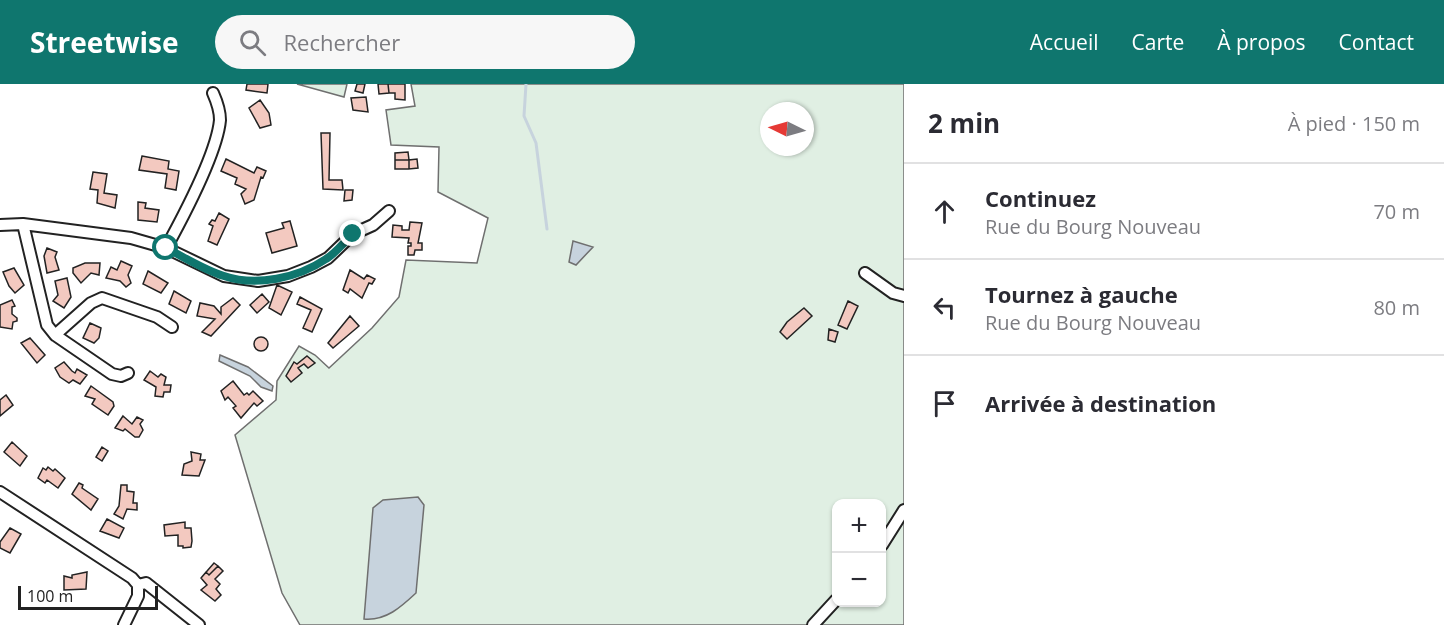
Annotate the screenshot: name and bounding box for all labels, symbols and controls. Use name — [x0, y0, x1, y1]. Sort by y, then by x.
search box — [215, 15, 635, 69]
text: Streetwise — [30, 23, 179, 61]
icon: search — [236, 26, 269, 59]
text: Rechercher — [284, 27, 400, 57]
text: Accueil — [1030, 28, 1098, 56]
text: Carte — [1131, 28, 1184, 56]
text: À propos — [1217, 28, 1306, 56]
text: Contact — [1339, 28, 1414, 56]
north arrow — [760, 102, 814, 156]
text: 2 min — [928, 105, 1000, 141]
text: À pied · 150 m — [1288, 110, 1420, 137]
text: Continuez — [985, 183, 1096, 213]
icon: ahead — [928, 195, 961, 228]
text: 70 m — [1373, 198, 1420, 225]
text: Rue du Bourg Nouveau — [985, 213, 1201, 240]
route end — [339, 220, 365, 246]
route start — [152, 234, 178, 260]
text: Tournez à gauche — [985, 279, 1178, 309]
icon: left — [928, 291, 961, 324]
text: 80 m — [1373, 294, 1420, 321]
text: Rue du Bourg Nouveau — [985, 309, 1201, 336]
icon: arrive — [928, 387, 961, 420]
text: Arrivée à destination — [985, 388, 1216, 418]
map controls — [832, 499, 886, 607]
button: + — [832, 499, 886, 553]
button: − — [832, 553, 886, 607]
scale bar — [18, 583, 158, 610]
text: 100 m — [27, 585, 73, 607]

